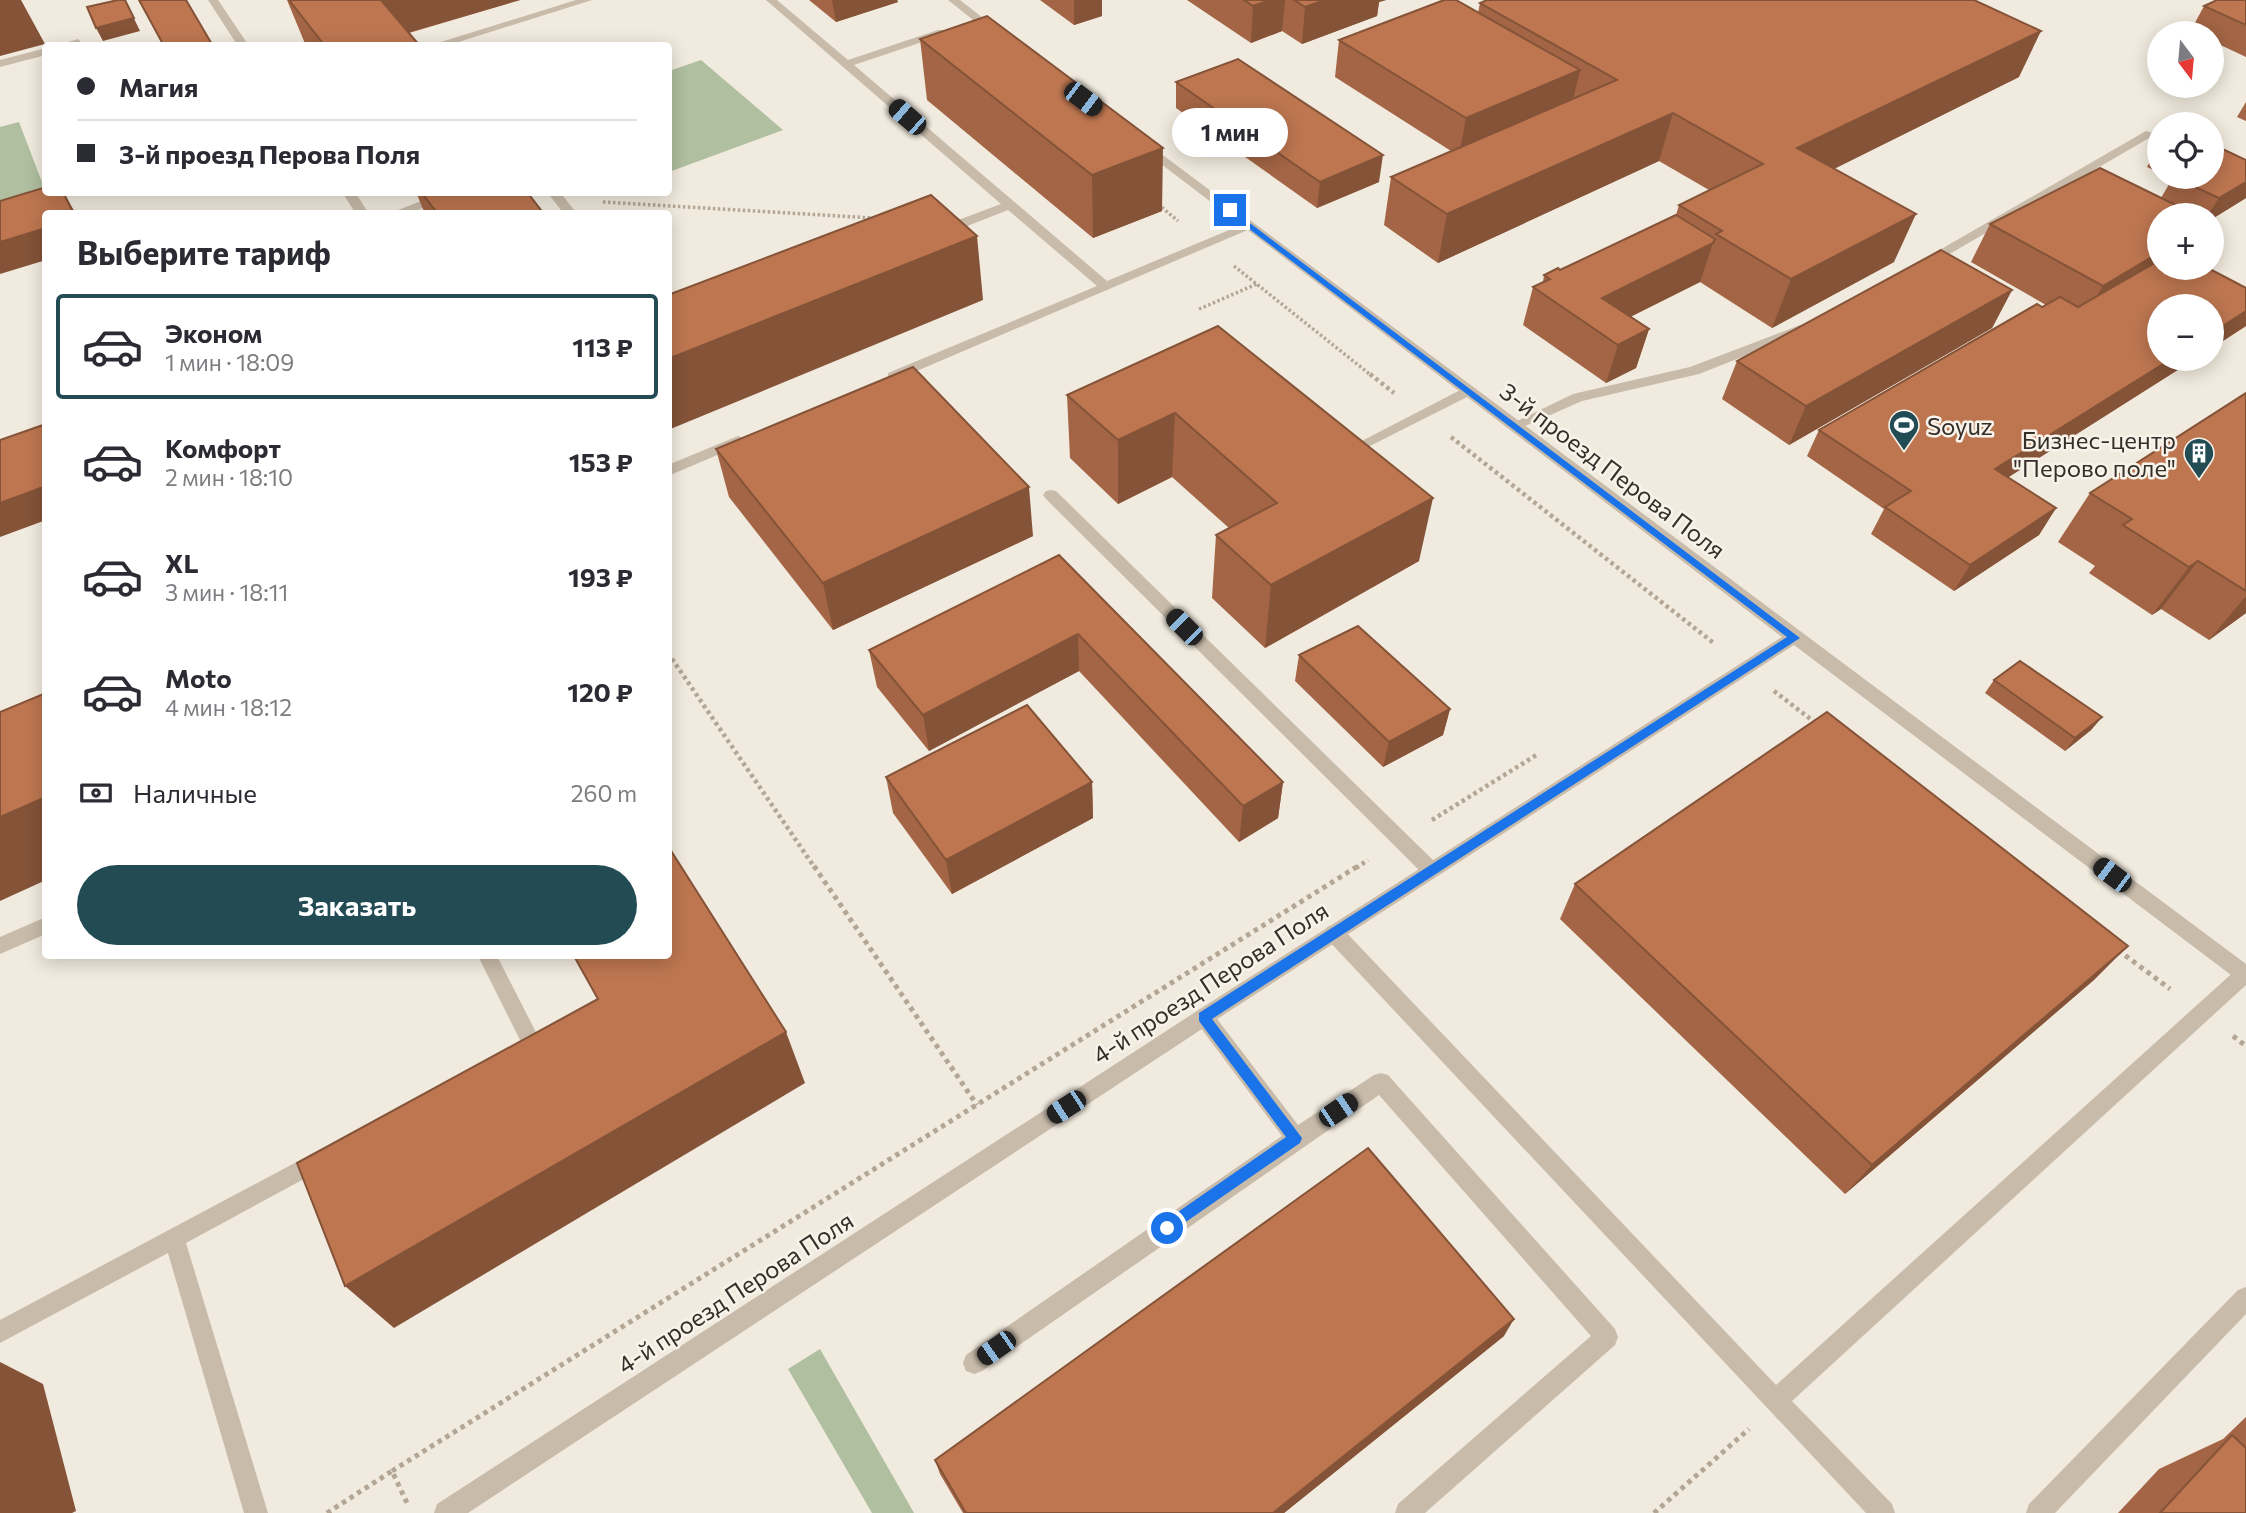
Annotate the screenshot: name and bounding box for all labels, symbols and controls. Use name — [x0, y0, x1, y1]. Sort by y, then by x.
north arrow — [2147, 21, 2224, 98]
map controls — [2147, 21, 2224, 371]
text: Магия — [119, 71, 198, 102]
car — [1060, 78, 1107, 120]
car — [885, 95, 930, 139]
callout: 1 мин — [1172, 108, 1288, 158]
button: locate — [2147, 112, 2224, 189]
text: 1 мин — [1201, 118, 1259, 146]
text: 3-й проезд Перова Поля — [119, 138, 420, 169]
route end — [1214, 194, 1246, 226]
button: + — [2147, 203, 2224, 280]
text: Выберите тариф — [77, 232, 331, 272]
button: − — [2147, 294, 2224, 371]
icon: car — [81, 315, 144, 378]
text: Эконом — [165, 317, 262, 348]
text: 113 ₽ — [572, 331, 633, 362]
text: 1 мин · 18:09 — [165, 348, 294, 376]
street label: 3-й проезд Перова Поля — [1495, 376, 1731, 564]
sports icon: Soyuz — [1887, 408, 1921, 452]
place label: Soyuz — [1927, 411, 1993, 440]
place label: Бизнес-центр "Перово поле" — [2013, 425, 2176, 482]
icon: car — [81, 430, 144, 493]
text: Комфорт — [165, 432, 281, 463]
building icon: Бизнес-центр "Перово поле" — [2182, 436, 2216, 480]
text: 153 ₽ — [569, 446, 633, 477]
text: 2 мин · 18:10 — [165, 463, 293, 491]
icon: car — [81, 545, 144, 608]
text: XL — [165, 547, 199, 578]
text: 193 ₽ — [568, 561, 633, 592]
text: 3 мин · 18:11 — [165, 578, 288, 606]
car — [1162, 605, 1207, 649]
icon: car — [81, 660, 144, 723]
text: Moto — [165, 662, 232, 693]
text: 120 ₽ — [567, 676, 633, 707]
text: 4 мин · 18:12 — [165, 693, 292, 721]
icon: cash — [77, 774, 115, 812]
text: Наличные — [133, 777, 257, 808]
text: 260 m — [571, 779, 637, 807]
car — [2089, 854, 2136, 896]
button: Заказать — [77, 865, 637, 945]
street label: 4-й проезд Перова Поля — [1087, 895, 1333, 1069]
car — [1043, 1087, 1090, 1127]
car — [1315, 1090, 1362, 1130]
street label: 4-й проезд Перова Поля — [612, 1205, 858, 1379]
route start — [1151, 1212, 1183, 1244]
car — [973, 1327, 1020, 1369]

